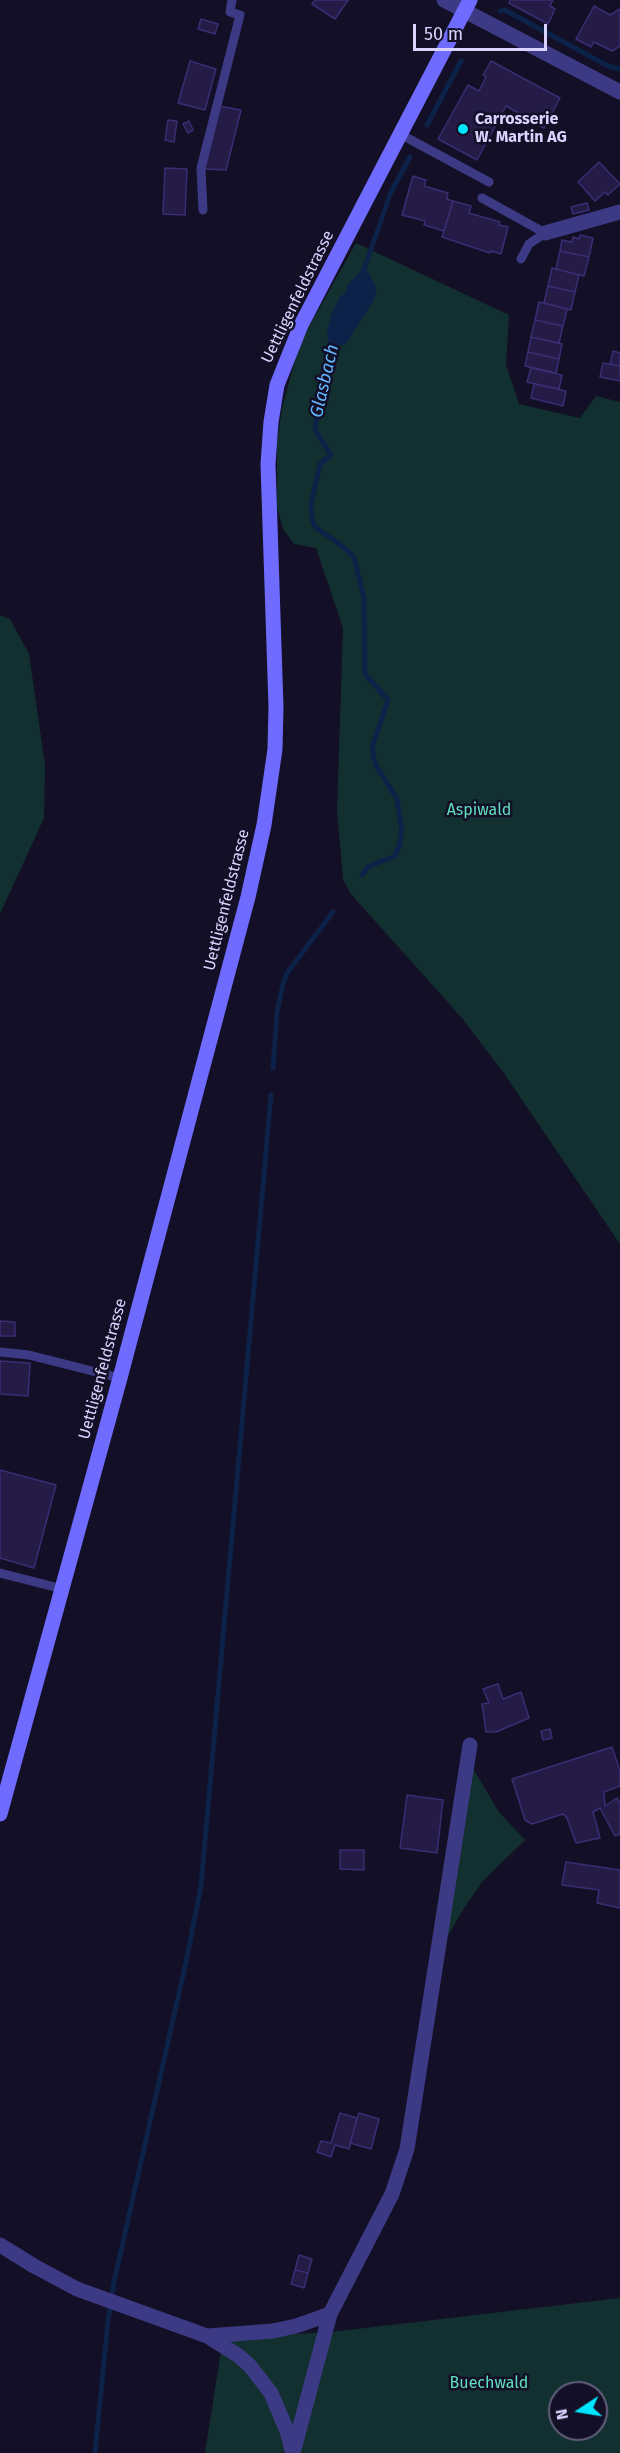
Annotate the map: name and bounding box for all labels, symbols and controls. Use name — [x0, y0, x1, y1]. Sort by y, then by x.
scale bar — [416, 12, 550, 50]
text: 50 m — [424, 23, 463, 45]
place label: Carrosserie W. Martin AG — [475, 110, 567, 148]
marker: Carrosserie W. Martin AG — [456, 122, 470, 136]
street label: Uettligenfeldstrasse — [258, 228, 338, 366]
water label: Glasbach — [306, 342, 344, 420]
park label: Aspiwald — [447, 801, 511, 821]
street label: Uettligenfeldstrasse — [200, 827, 254, 973]
street label: Uettligenfeldstrasse — [75, 1296, 131, 1442]
park label: Buechwald — [450, 2374, 528, 2394]
north arrow — [548, 2381, 608, 2441]
text: N — [551, 2407, 572, 2422]

